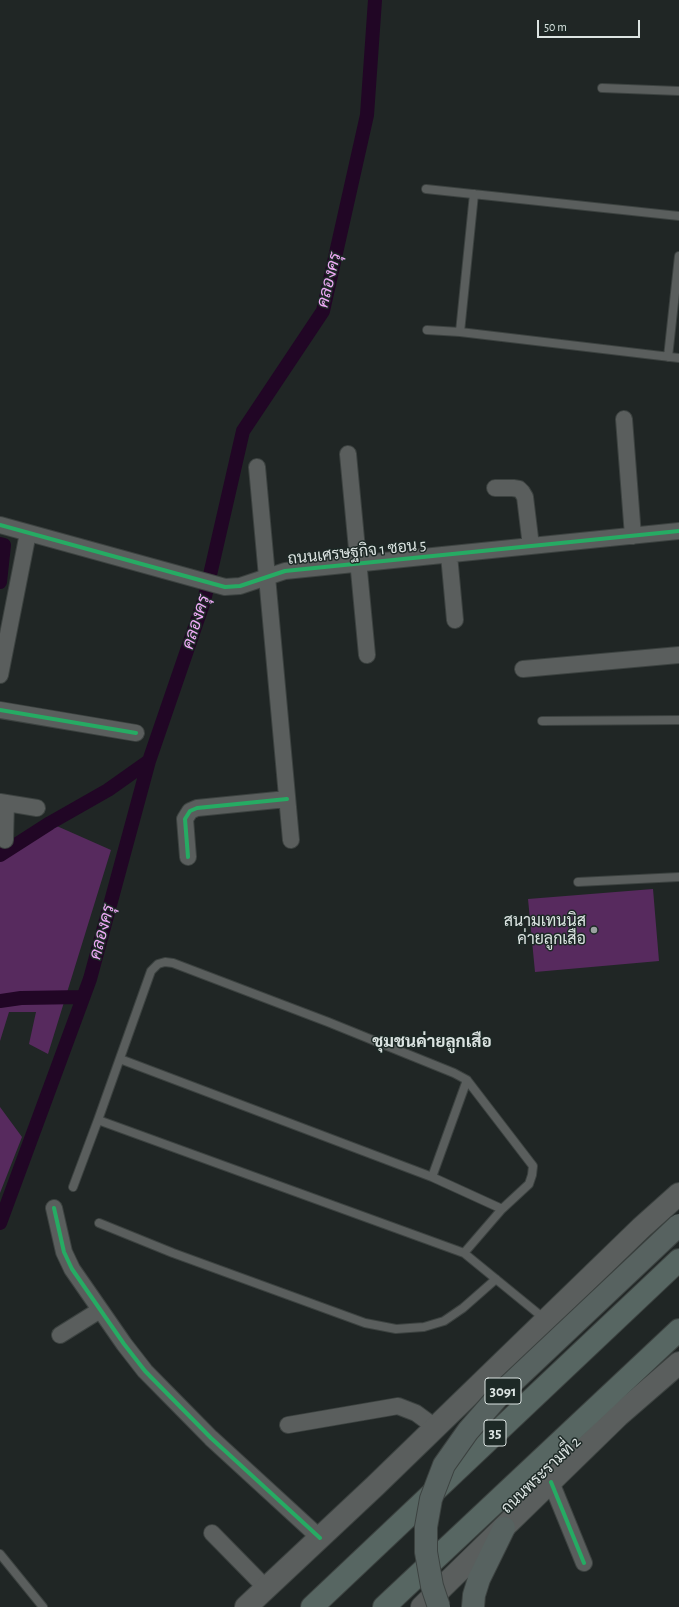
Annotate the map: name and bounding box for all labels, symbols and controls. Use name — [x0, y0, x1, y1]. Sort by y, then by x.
scale bar — [539, 12, 642, 38]
text: 50 m — [544, 21, 567, 33]
water label: คลองครุ — [312, 250, 346, 310]
street label: ถนนเศรษฐกิจ 1 ซอน 5 — [287, 535, 427, 569]
water label: คลองครุ — [178, 592, 214, 652]
water label: คลองครุ — [85, 902, 119, 962]
place label: สนามเทนนิส ค่ายลูกเสือ — [504, 911, 586, 949]
marker: สนามเทนนิส ค่ายลูกเสือ — [589, 925, 599, 935]
district label: ชุมชนค่ายลูกเสือ — [372, 1032, 492, 1052]
road number: 3091 — [485, 1378, 521, 1404]
road number: 35 — [484, 1420, 506, 1446]
street label: ถนนพระรามที่ 2 — [497, 1432, 585, 1518]

